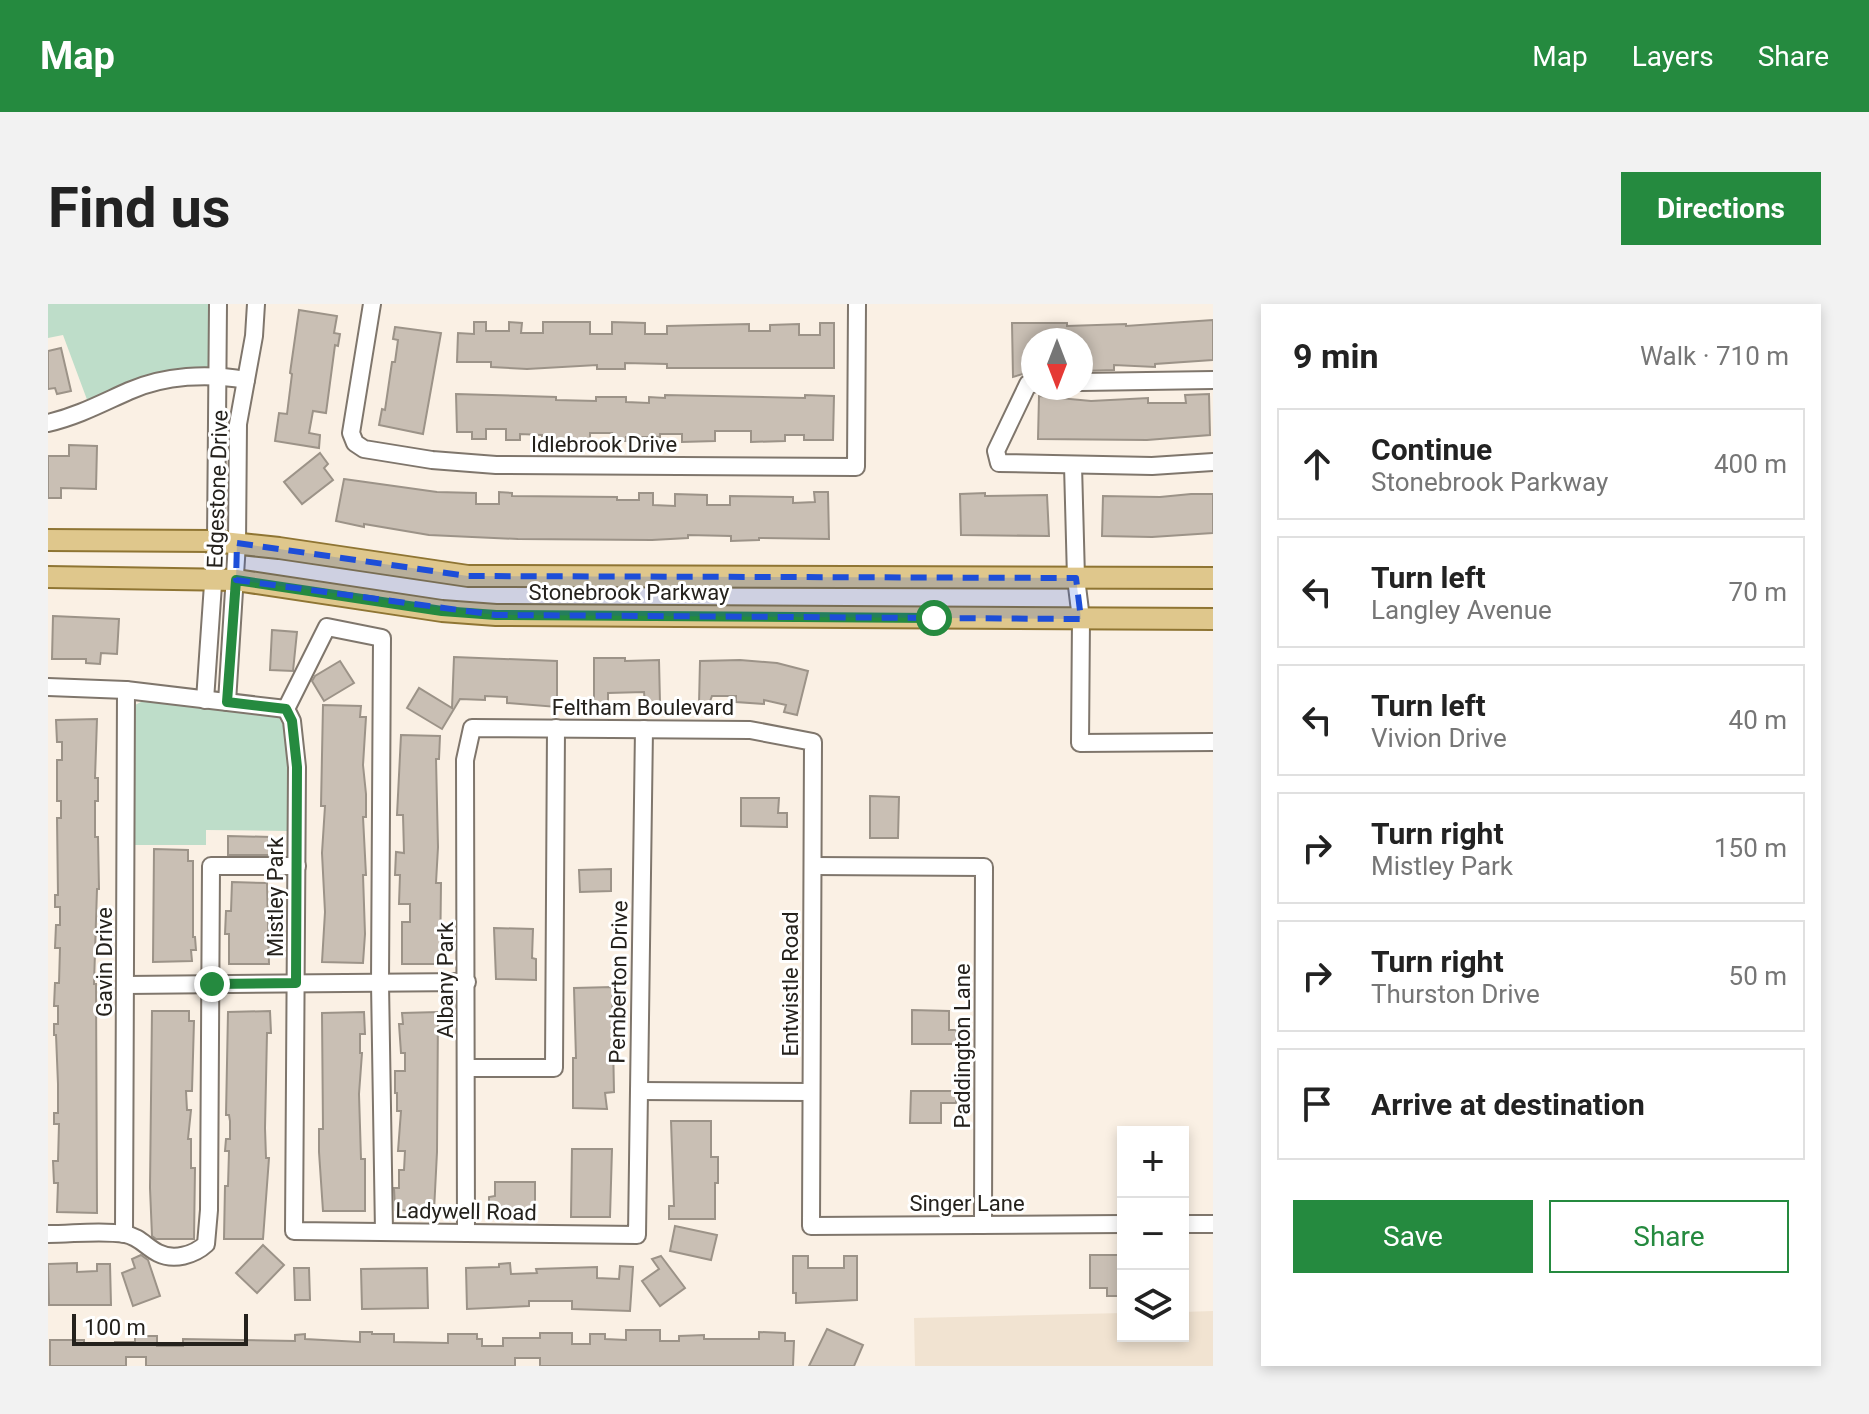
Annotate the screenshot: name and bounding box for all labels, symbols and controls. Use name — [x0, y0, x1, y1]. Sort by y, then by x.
text: Map — [40, 34, 115, 78]
text: Map — [1532, 40, 1588, 73]
text: Layers — [1632, 40, 1714, 73]
text: Share — [1758, 40, 1829, 73]
button: Directions — [1621, 172, 1821, 245]
text: Find us — [48, 175, 231, 241]
north arrow — [1021, 328, 1093, 400]
text: 9 min — [1293, 336, 1378, 376]
text: Walk · 710 m — [1640, 341, 1789, 371]
street label: Edgestone Drive — [202, 409, 233, 569]
street label: Idlebrook Drive — [531, 432, 677, 457]
text: Continue — [1371, 432, 1492, 467]
icon: ahead — [1295, 442, 1339, 486]
text: 400 m — [1714, 449, 1787, 479]
text: Stonebrook Parkway — [1371, 467, 1608, 497]
text: Turn left — [1371, 560, 1486, 595]
icon: left — [1295, 570, 1339, 614]
text: 70 m — [1729, 577, 1787, 607]
street label: Stonebrook Parkway — [529, 580, 730, 605]
text: Langley Avenue — [1371, 595, 1552, 625]
route start — [916, 600, 952, 636]
text: Turn left — [1371, 688, 1486, 723]
street label: Feltham Boulevard — [552, 695, 734, 720]
icon: left — [1295, 698, 1339, 742]
text: 40 m — [1729, 705, 1787, 735]
text: Vivion Drive — [1371, 723, 1507, 753]
text: Turn right — [1371, 816, 1504, 851]
icon: right — [1295, 826, 1339, 870]
text: 150 m — [1714, 833, 1787, 863]
street label: Mistley Park — [263, 836, 288, 957]
text: Mistley Park — [1371, 851, 1513, 881]
street label: Pemberton Drive — [605, 900, 632, 1064]
street label: Gavin Drive — [92, 907, 117, 1017]
street label: Entwistle Road — [778, 911, 803, 1057]
street label: Albany Park — [433, 921, 458, 1038]
text: Turn right — [1371, 944, 1504, 979]
icon: right — [1295, 954, 1339, 998]
text: 50 m — [1729, 961, 1787, 991]
street label: Paddington Lane — [950, 963, 975, 1129]
route end — [194, 966, 230, 1002]
text: Thurston Drive — [1371, 979, 1540, 1009]
icon: arrive — [1295, 1082, 1339, 1126]
text: Arrive at destination — [1371, 1087, 1645, 1122]
map controls — [1117, 1126, 1189, 1342]
button: + — [1117, 1126, 1189, 1198]
street label: Singer Lane — [909, 1191, 1025, 1216]
street label: Ladywell Road — [395, 1198, 537, 1225]
button: − — [1117, 1198, 1189, 1270]
button: Save — [1293, 1200, 1533, 1273]
button: Share — [1549, 1200, 1789, 1273]
button: layers — [1117, 1270, 1189, 1342]
scale bar — [72, 1310, 248, 1346]
text: 100 m — [84, 1315, 146, 1340]

